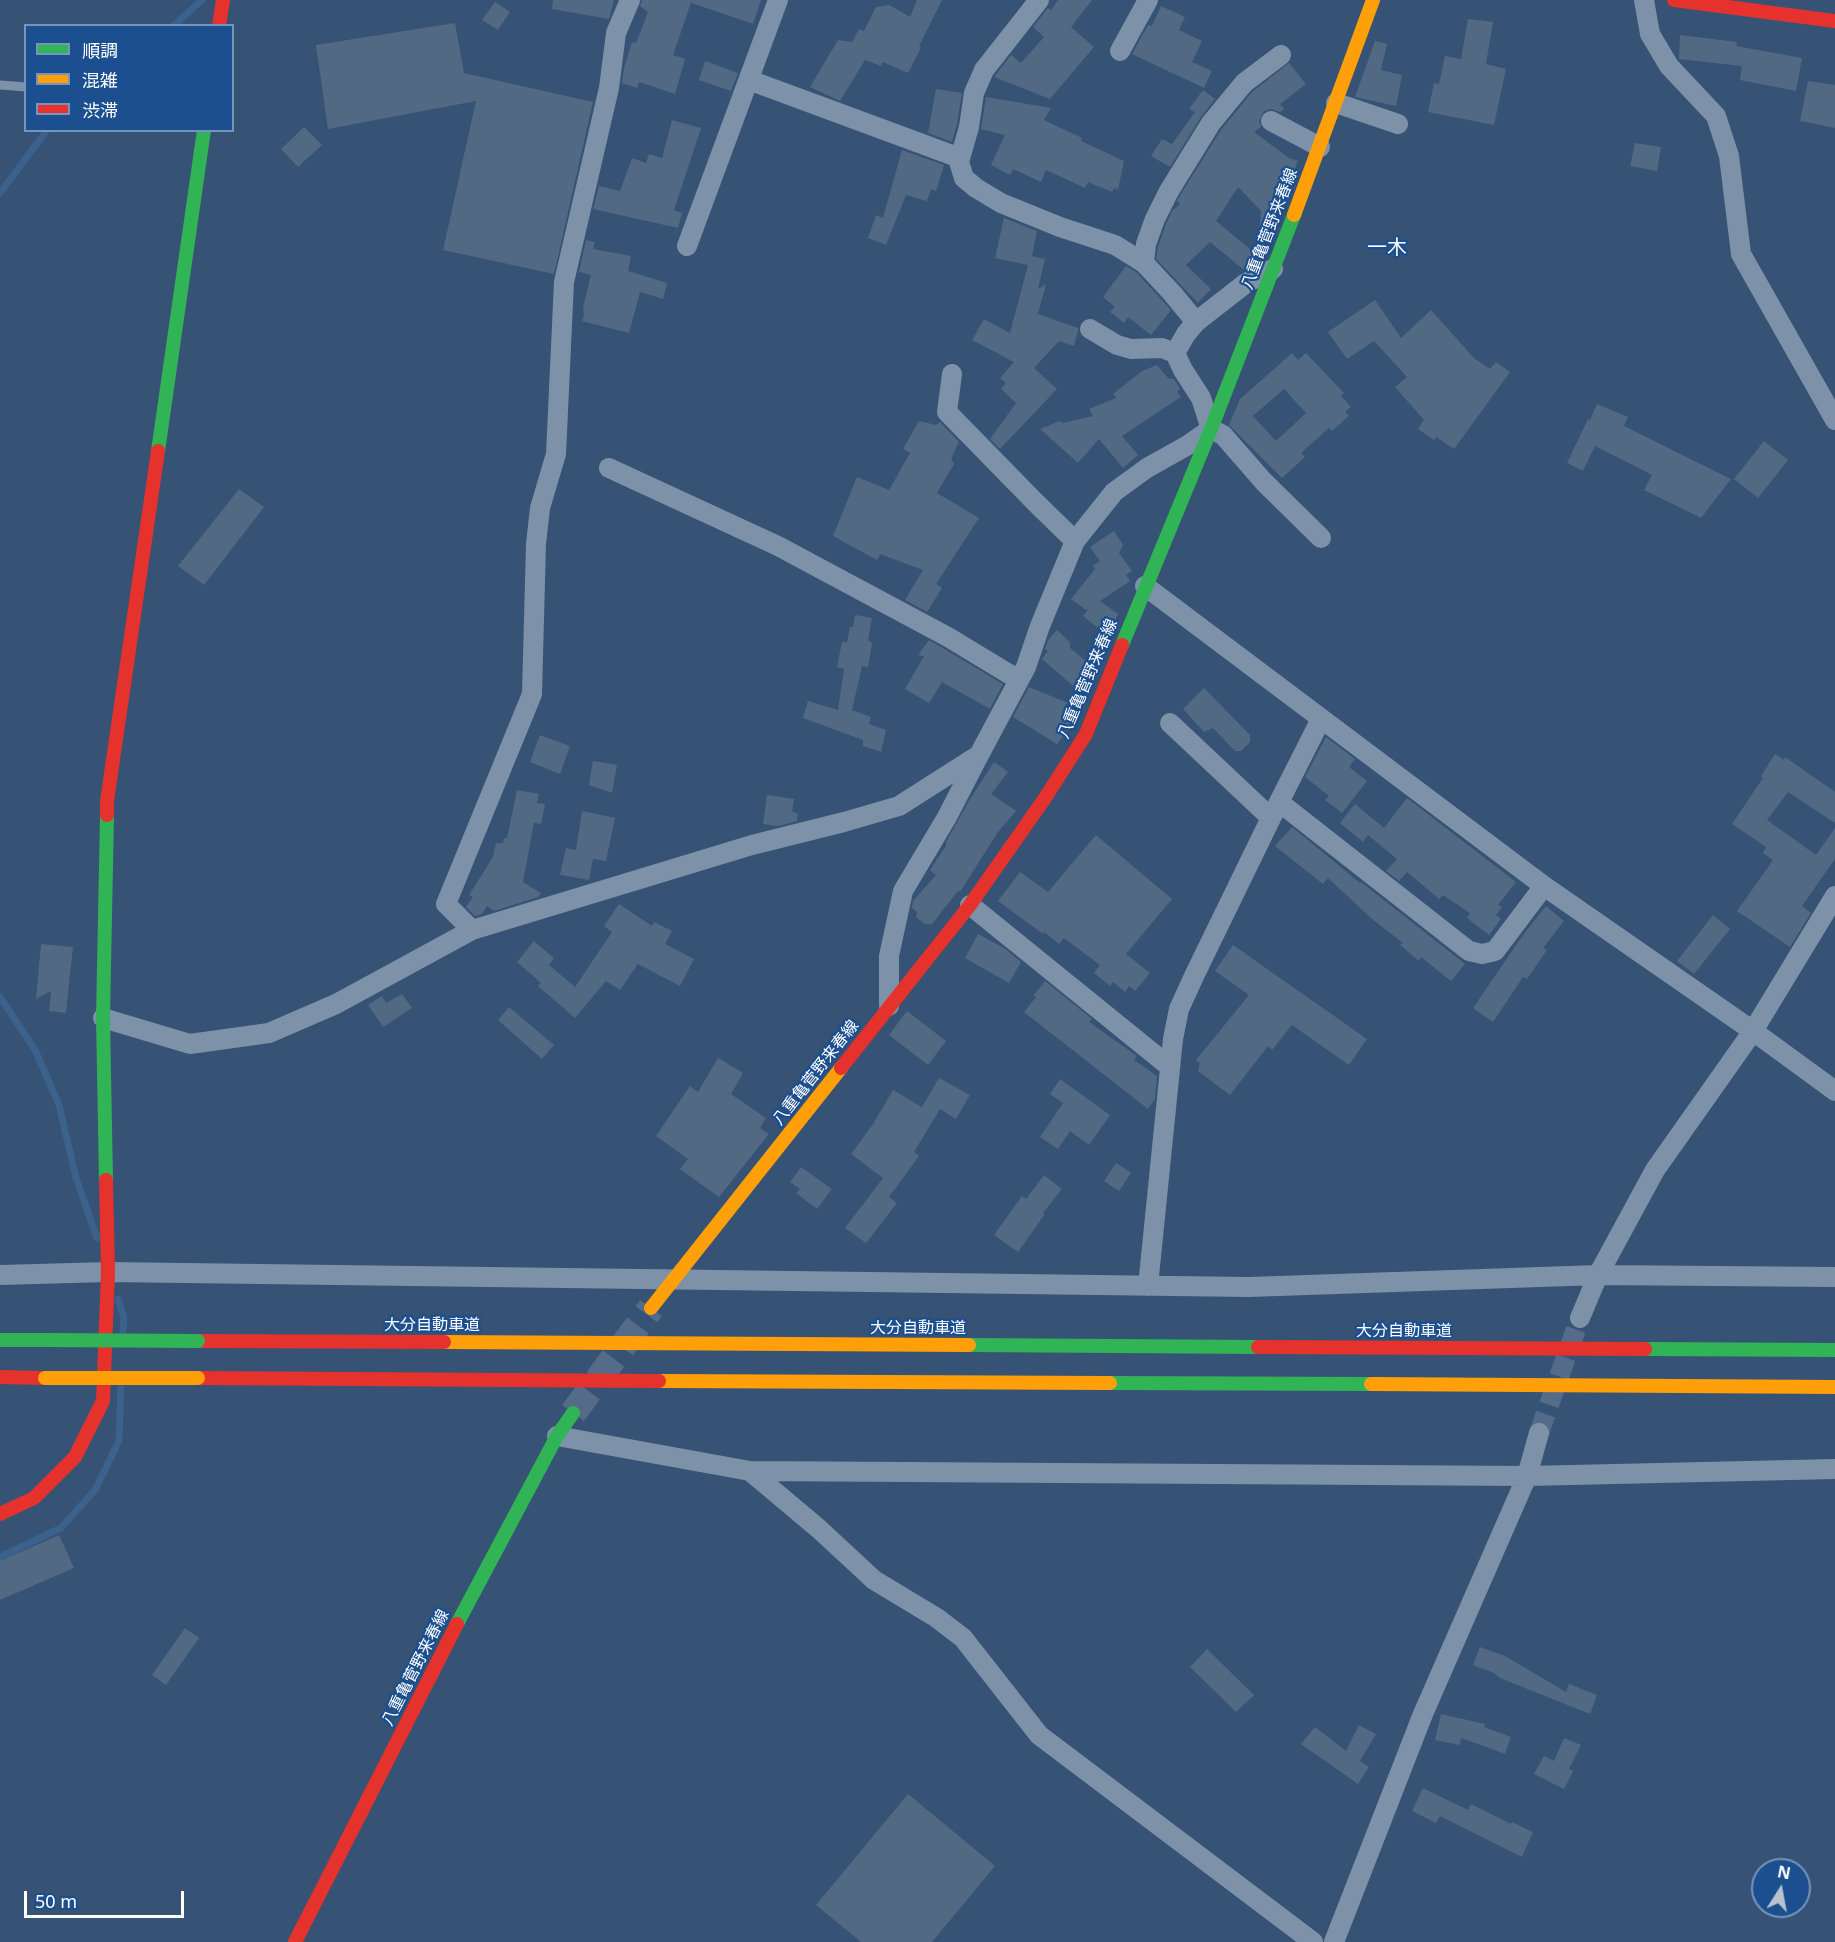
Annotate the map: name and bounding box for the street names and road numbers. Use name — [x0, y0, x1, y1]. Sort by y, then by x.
street label: 八重亀菅野来春線 — [1238, 166, 1302, 292]
street label: 八重亀菅野来春線 — [1054, 616, 1122, 742]
street label: 八重亀菅野来春線 — [769, 1017, 863, 1129]
street label: 大分自動車道 — [384, 1315, 480, 1335]
street label: 大分自動車道 — [870, 1318, 966, 1338]
street label: 大分自動車道 — [1356, 1321, 1452, 1341]
street label: 八重亀菅野来春線 — [378, 1607, 454, 1729]

